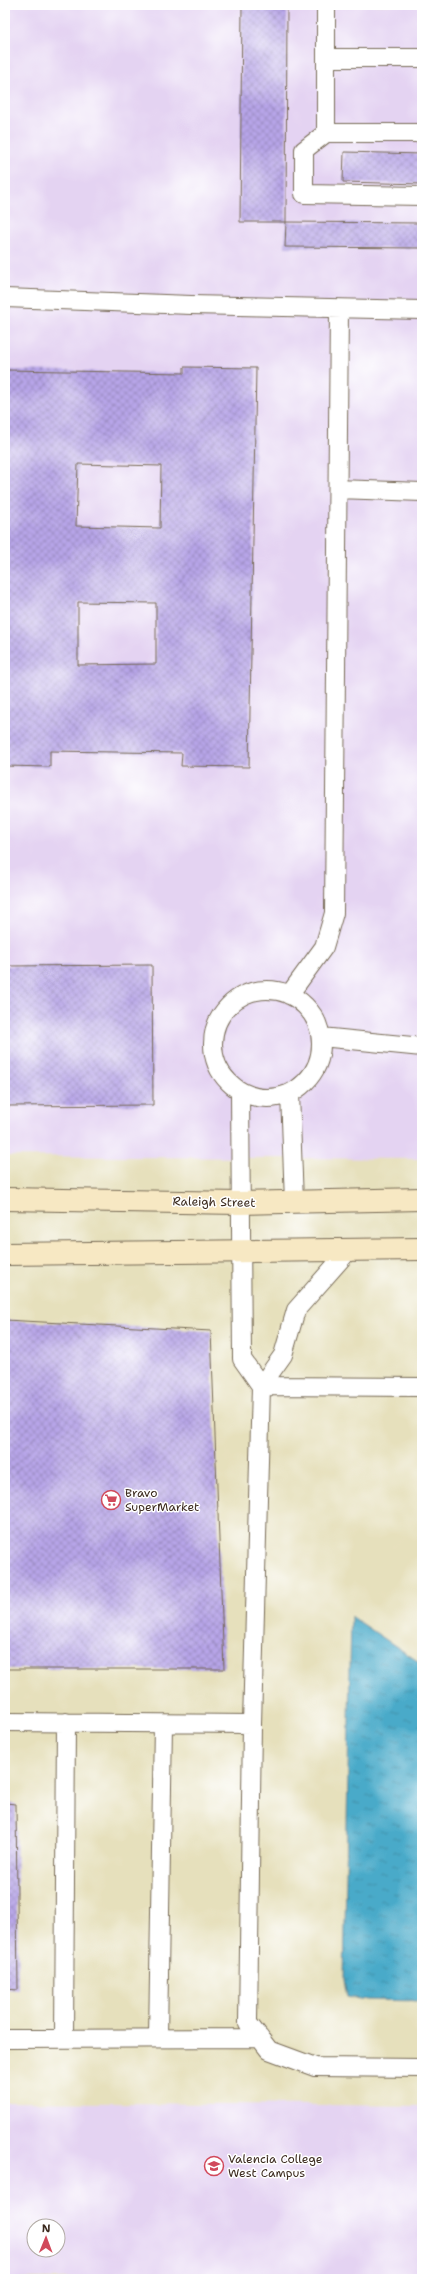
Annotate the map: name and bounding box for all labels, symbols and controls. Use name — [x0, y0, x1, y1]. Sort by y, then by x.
street label: Raleigh Street — [172, 1193, 256, 1211]
place label: Bravo SuperMarket — [125, 1485, 199, 1515]
supermarket icon: Bravo SuperMarket — [100, 1489, 122, 1511]
place label: Valencia College West Campus — [228, 2151, 323, 2181]
school or university icon: Valencia College West Campus — [203, 2155, 225, 2177]
north arrow — [26, 2218, 66, 2258]
text: N — [42, 2221, 51, 2236]

